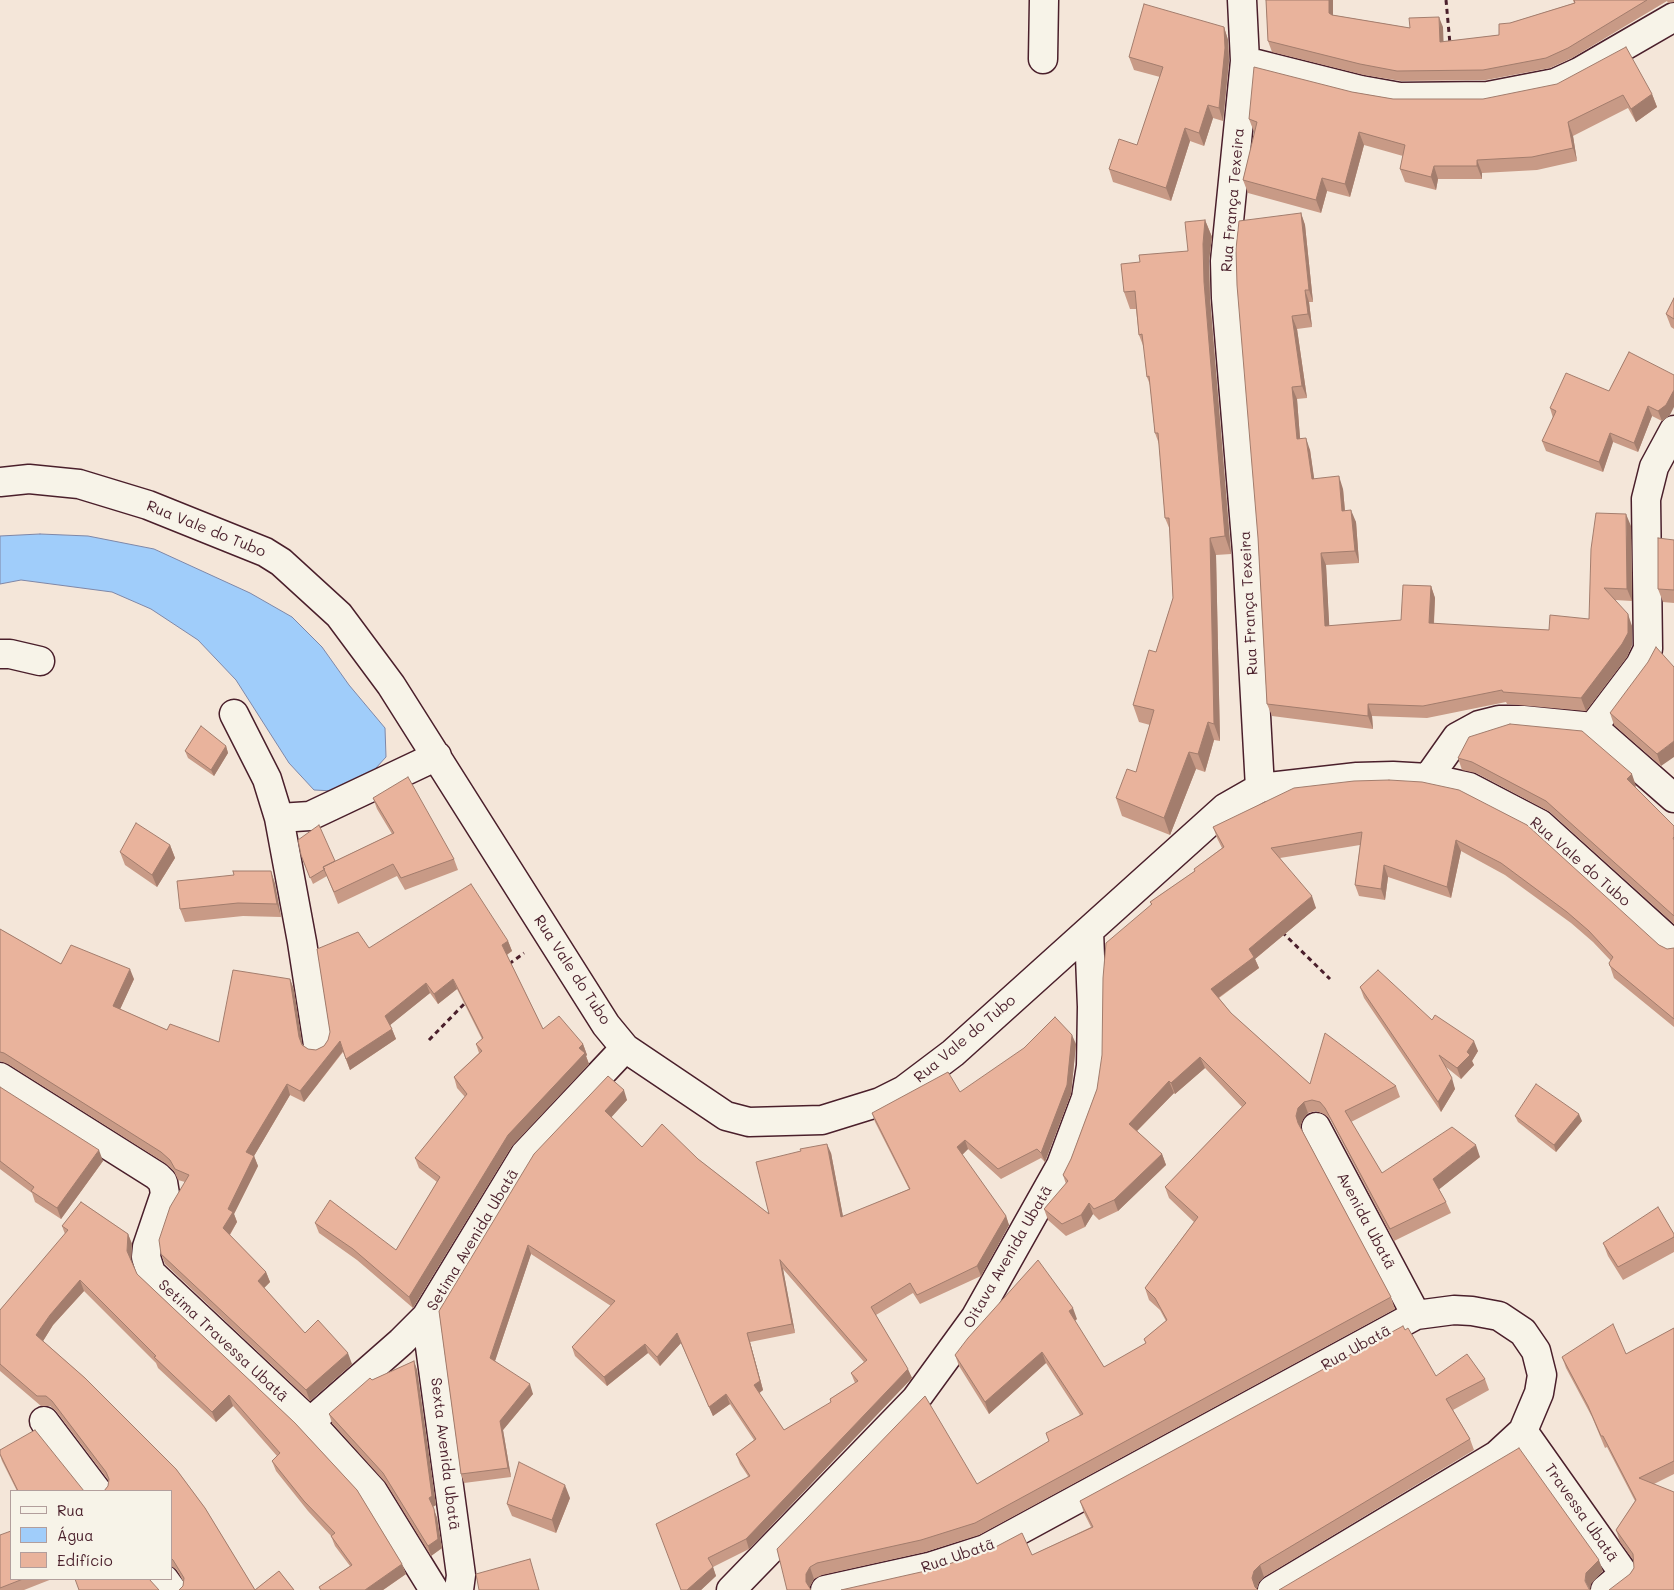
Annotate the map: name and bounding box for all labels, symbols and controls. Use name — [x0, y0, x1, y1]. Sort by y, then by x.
street label: Rua França Texeira — [1218, 127, 1248, 273]
street label: Rua Vale do Tubo — [144, 497, 268, 561]
street label: Rua França Texeira — [1236, 530, 1262, 676]
street label: Rua Vale do Tubo — [1526, 814, 1634, 910]
street label: Rua Vale do Tubo — [530, 912, 614, 1028]
street label: Rua Vale do Tubo — [911, 991, 1019, 1087]
street label: Setima Avenida Ubatã — [423, 1166, 523, 1314]
street label: Avenida Ubatã — [1333, 1169, 1399, 1273]
street label: Oitava Avenida Ubatã — [960, 1182, 1056, 1332]
street label: Setima Travessa Ubatã — [154, 1276, 292, 1406]
street label: Rua Ubatã — [1318, 1322, 1394, 1374]
street label: Sexta Avenida Ubatã — [427, 1377, 463, 1531]
street label: Travessa Ubatã — [1540, 1460, 1622, 1566]
legend — [10, 1490, 172, 1580]
text: Rua — [57, 1500, 84, 1520]
text: Água — [57, 1525, 94, 1545]
street label: Rua Ubatã — [919, 1535, 997, 1577]
text: Edifício — [57, 1550, 113, 1570]

